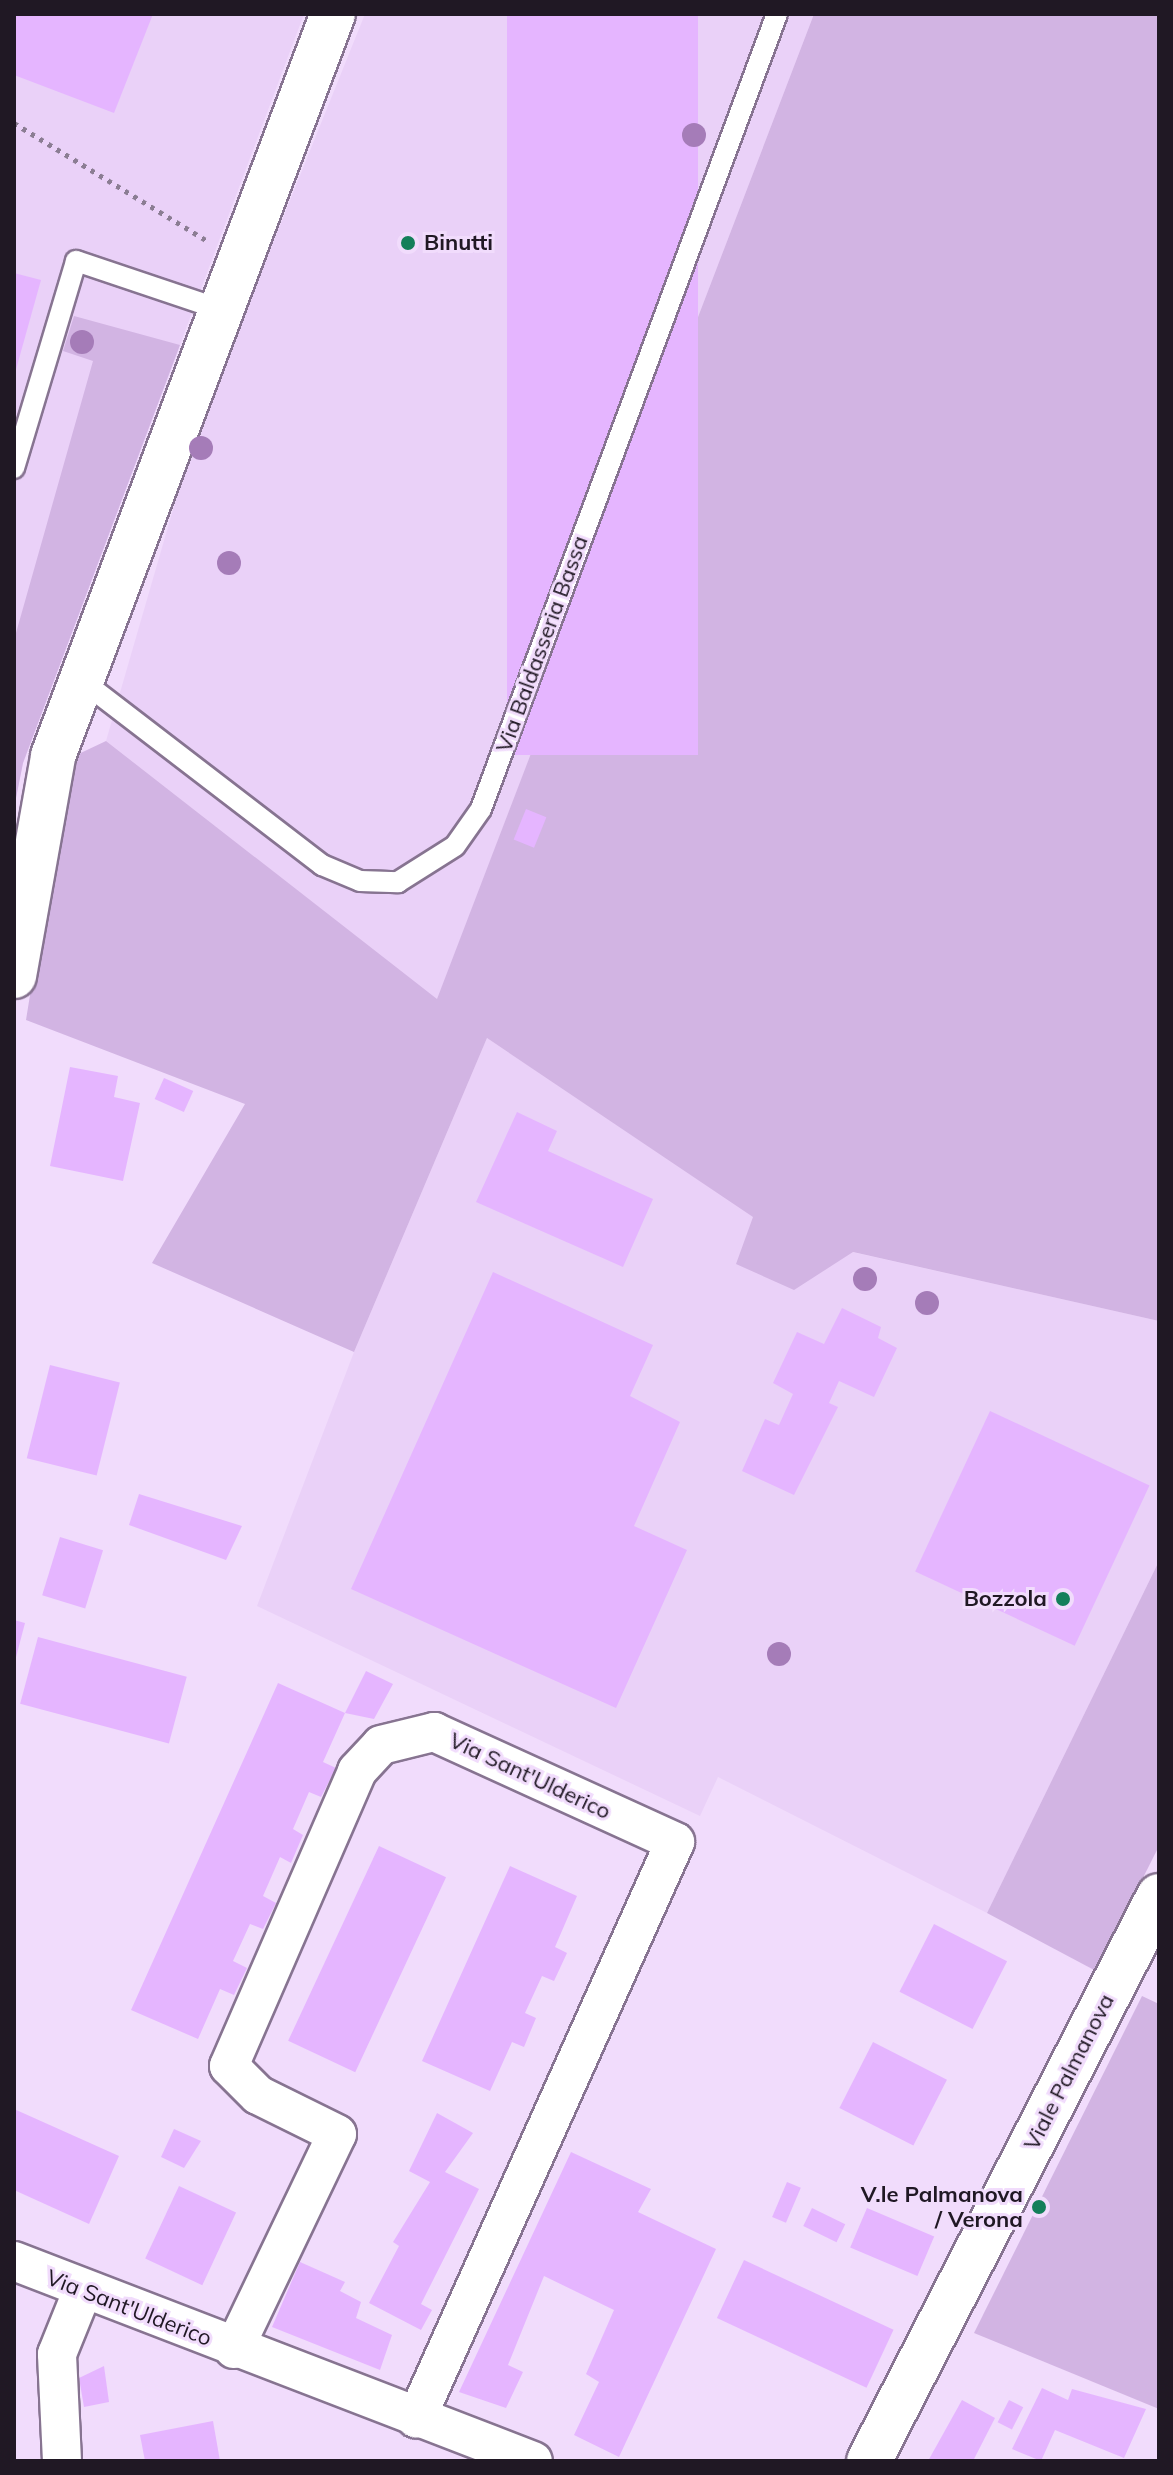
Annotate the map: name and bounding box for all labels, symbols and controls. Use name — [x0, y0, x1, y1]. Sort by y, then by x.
place label: Binutti — [424, 230, 493, 256]
marker: Binutti — [399, 234, 417, 252]
street label: Via Baldasseria Bassa — [491, 532, 593, 756]
place label: Bozzola — [964, 1586, 1047, 1612]
marker: Bozzola — [1054, 1590, 1072, 1608]
street label: Via Sant'Ulderico — [445, 1727, 615, 1825]
street label: Viale Palmanova — [1018, 1990, 1120, 2154]
place label: V.le Palmanova / Verona — [861, 2181, 1023, 2232]
marker: V.le Palmanova / Verona — [1030, 2198, 1048, 2216]
street label: Via Sant'Ulderico — [43, 2264, 215, 2352]

